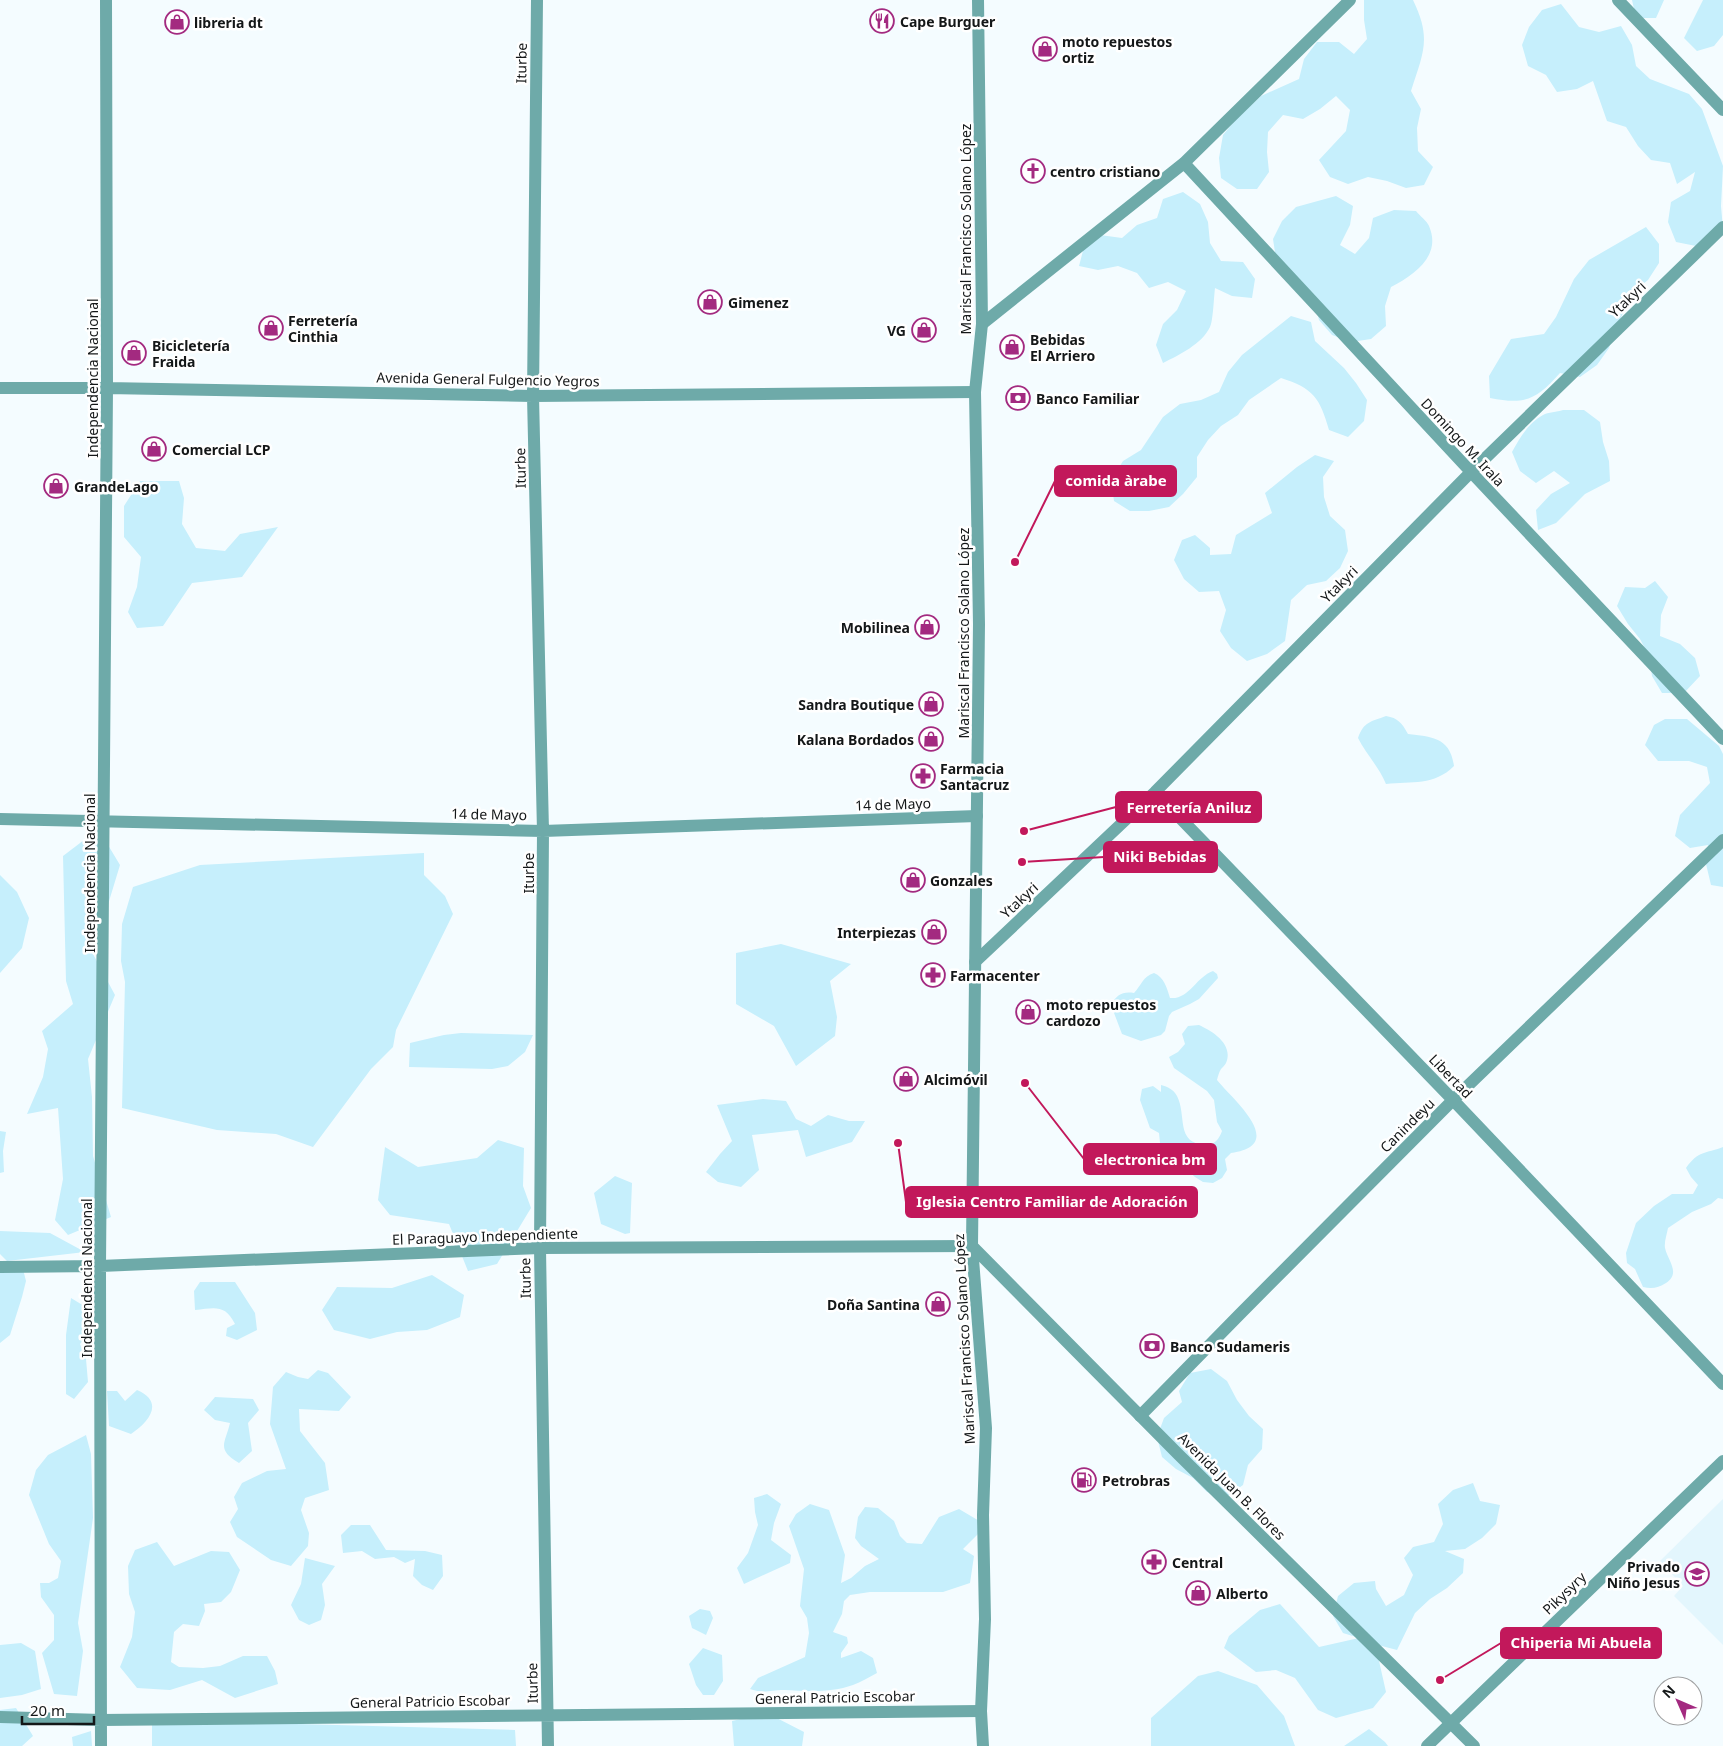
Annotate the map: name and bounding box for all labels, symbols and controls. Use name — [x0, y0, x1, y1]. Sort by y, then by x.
restaurant icon: Cape Burguer — [869, 8, 895, 34]
shop icon: libreria dt — [164, 9, 190, 35]
place label: Cape Burguer — [900, 12, 996, 31]
place label: libreria dt — [194, 13, 263, 32]
place label: moto repuestos ortiz — [1062, 32, 1172, 67]
shop icon: moto repuestos ortiz — [1032, 36, 1058, 62]
street label: Iturbe — [511, 42, 531, 84]
street label: Mariscal Francisco Solano López — [956, 123, 975, 334]
church icon: centro cristiano — [1020, 158, 1046, 184]
place label: centro cristiano — [1050, 162, 1161, 181]
street label: Ytakyri — [1604, 277, 1650, 321]
shop icon: Gimenez — [697, 289, 723, 315]
place label: Gimenez — [728, 293, 789, 312]
street label: Independencia Nacional — [83, 298, 102, 458]
place label: Ferretería Cinthia — [288, 311, 358, 346]
shop icon: Ferretería Cinthia — [258, 315, 284, 341]
shop icon: VG — [911, 317, 937, 343]
place label: VG — [887, 321, 906, 340]
place label: Bebidas El Arriero — [1030, 330, 1095, 365]
shop icon: Bebidas El Arriero — [999, 334, 1025, 360]
place label: Bicicletería Fraida — [152, 336, 230, 371]
shop icon: Bicicletería Fraida — [121, 340, 147, 366]
street label: Avenida General Fulgencio Yegros — [376, 368, 600, 390]
bank icon: Banco Familiar — [1005, 385, 1031, 411]
place label: Banco Familiar — [1036, 389, 1140, 408]
street label: Domingo M. Irala — [1417, 394, 1509, 490]
shop icon: Comercial LCP — [141, 436, 167, 462]
place label: Comercial LCP — [172, 440, 271, 459]
street label: Iturbe — [510, 447, 530, 489]
callout: comida àrabe — [1055, 466, 1176, 496]
text: comida àrabe — [1065, 470, 1167, 490]
shop icon: GrandeLago — [43, 473, 69, 499]
place label: GrandeLago — [74, 477, 159, 496]
street label: Mariscal Francisco Solano López — [954, 527, 973, 738]
street label: Ytakyri — [1316, 561, 1362, 607]
shop icon: Mobilinea — [914, 614, 940, 640]
place label: Mobilinea — [841, 618, 910, 637]
shop icon: Sandra Boutique — [918, 691, 944, 717]
place label: Sandra Boutique — [798, 695, 914, 714]
shop icon: Kalana Bordados — [918, 726, 944, 752]
place label: Kalana Bordados — [797, 730, 914, 749]
place label: Farmacia Santacruz — [940, 759, 1009, 794]
pharmacy icon: Farmacia Santacruz — [910, 763, 936, 789]
callout: Ferretería Aniluz — [1116, 792, 1261, 822]
street label: Independencia Nacional — [80, 793, 99, 953]
street label: 14 de Mayo — [855, 793, 931, 815]
text: Ferretería Aniluz — [1126, 797, 1252, 817]
street label: 14 de Mayo — [451, 804, 527, 824]
callout: Niki Bebidas — [1104, 842, 1217, 872]
text: Niki Bebidas — [1113, 846, 1207, 866]
street label: Iturbe — [519, 853, 538, 893]
shop icon: Gonzales — [900, 867, 926, 893]
place label: Gonzales — [930, 871, 993, 890]
street label: Ytakyri — [996, 878, 1042, 922]
shop icon: Interpiezas — [921, 919, 947, 945]
place label: Interpiezas — [837, 923, 916, 942]
pharmacy icon: Farmacenter — [920, 962, 946, 988]
place label: Farmacenter — [950, 966, 1040, 985]
place label: moto repuestos cardozo — [1046, 995, 1156, 1030]
shop icon: moto repuestos cardozo — [1015, 999, 1041, 1025]
street label: Libertad — [1425, 1050, 1477, 1102]
shop icon: Alcimóvil — [893, 1066, 919, 1092]
place label: Alcimóvil — [924, 1070, 988, 1089]
street label: Canindeyu — [1376, 1094, 1438, 1156]
callout: electronica bm — [1084, 1144, 1216, 1174]
text: electronica bm — [1094, 1149, 1206, 1169]
callout: Iglesia Centro Familiar de Adoración — [906, 1187, 1197, 1217]
text: Iglesia Centro Familiar de Adoración — [916, 1191, 1188, 1211]
street label: Independencia Nacional — [77, 1198, 96, 1358]
street label: El Paraguayo Independiente — [392, 1223, 578, 1249]
street label: Mariscal Francisco Solano López — [949, 1233, 979, 1445]
street label: Iturbe — [515, 1257, 535, 1299]
shop icon: Doña Santina — [925, 1291, 951, 1317]
place label: Doña Santina — [827, 1295, 920, 1314]
bank icon: Banco Sudameris — [1139, 1333, 1165, 1359]
place label: Banco Sudameris — [1170, 1337, 1290, 1356]
street label: Avenida Juan B. Flores — [1174, 1428, 1290, 1544]
fuel station icon: Petrobras — [1071, 1467, 1097, 1493]
place label: Petrobras — [1102, 1471, 1170, 1490]
pharmacy icon: Central — [1141, 1549, 1167, 1575]
place label: Central — [1172, 1553, 1223, 1572]
place label: Privado Niño Jesus — [1607, 1557, 1680, 1592]
school or university icon: Privado Niño Jesus — [1684, 1561, 1710, 1587]
street label: Pikysyry — [1538, 1567, 1590, 1618]
shop icon: Alberto — [1185, 1580, 1211, 1606]
place label: Alberto — [1216, 1584, 1268, 1603]
callout: Chiperia Mi Abuela — [1501, 1628, 1661, 1658]
text: Chiperia Mi Abuela — [1511, 1632, 1651, 1652]
street label: Iturbe — [522, 1662, 542, 1704]
north arrow — [1653, 1676, 1703, 1726]
text: N — [1658, 1681, 1679, 1702]
street label: General Patricio Escobar — [755, 1686, 916, 1708]
street label: General Patricio Escobar — [350, 1690, 511, 1712]
scale bar — [22, 1694, 95, 1726]
text: 20 m — [30, 1700, 65, 1720]

